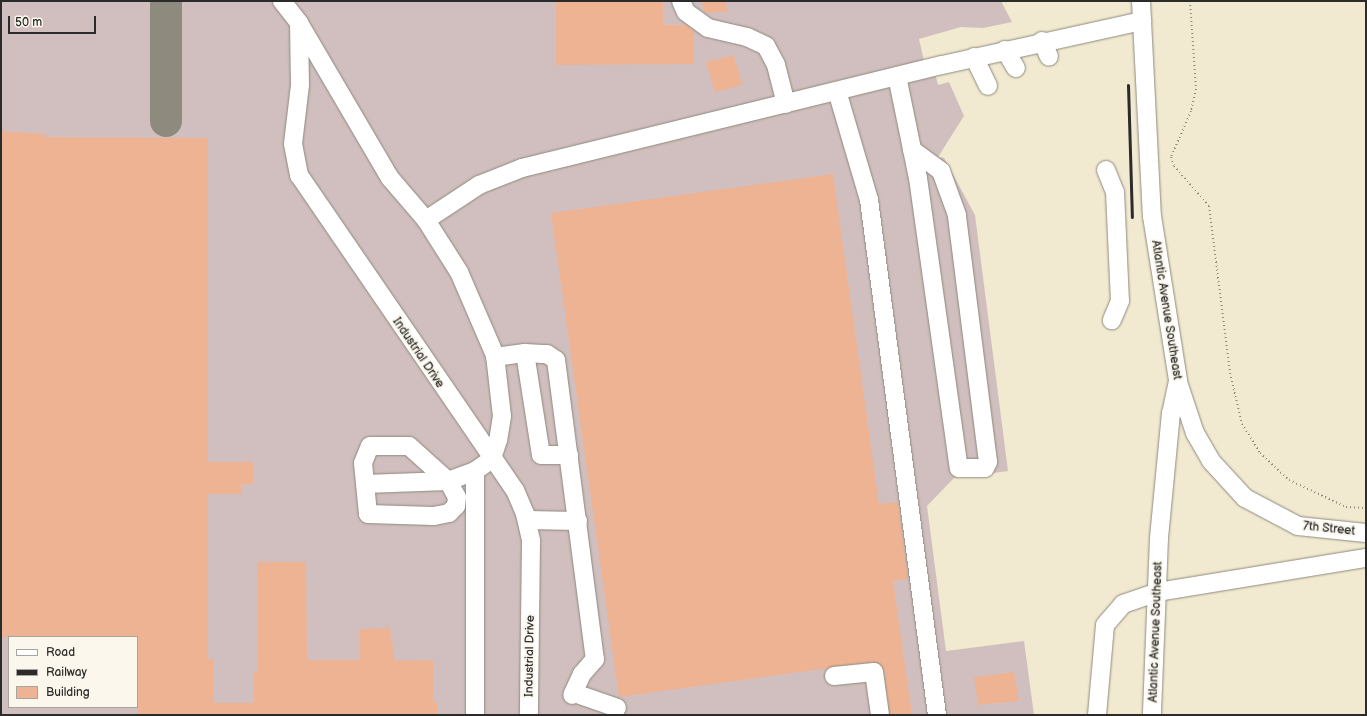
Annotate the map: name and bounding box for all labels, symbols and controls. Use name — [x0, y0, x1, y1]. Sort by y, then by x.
scale bar — [10, 8, 98, 34]
text: 50 m — [15, 15, 42, 30]
street label: Atlantic Avenue Southeast — [1148, 239, 1184, 381]
street label: Industrial Drive — [389, 315, 447, 391]
street label: 7th Street — [1302, 519, 1356, 539]
street label: Atlantic Avenue Southeast — [1146, 561, 1166, 703]
street label: Industrial Drive — [522, 615, 538, 697]
legend — [8, 636, 138, 708]
text: Road — [46, 645, 75, 660]
text: Railway — [46, 665, 87, 680]
text: Building — [46, 685, 90, 700]

